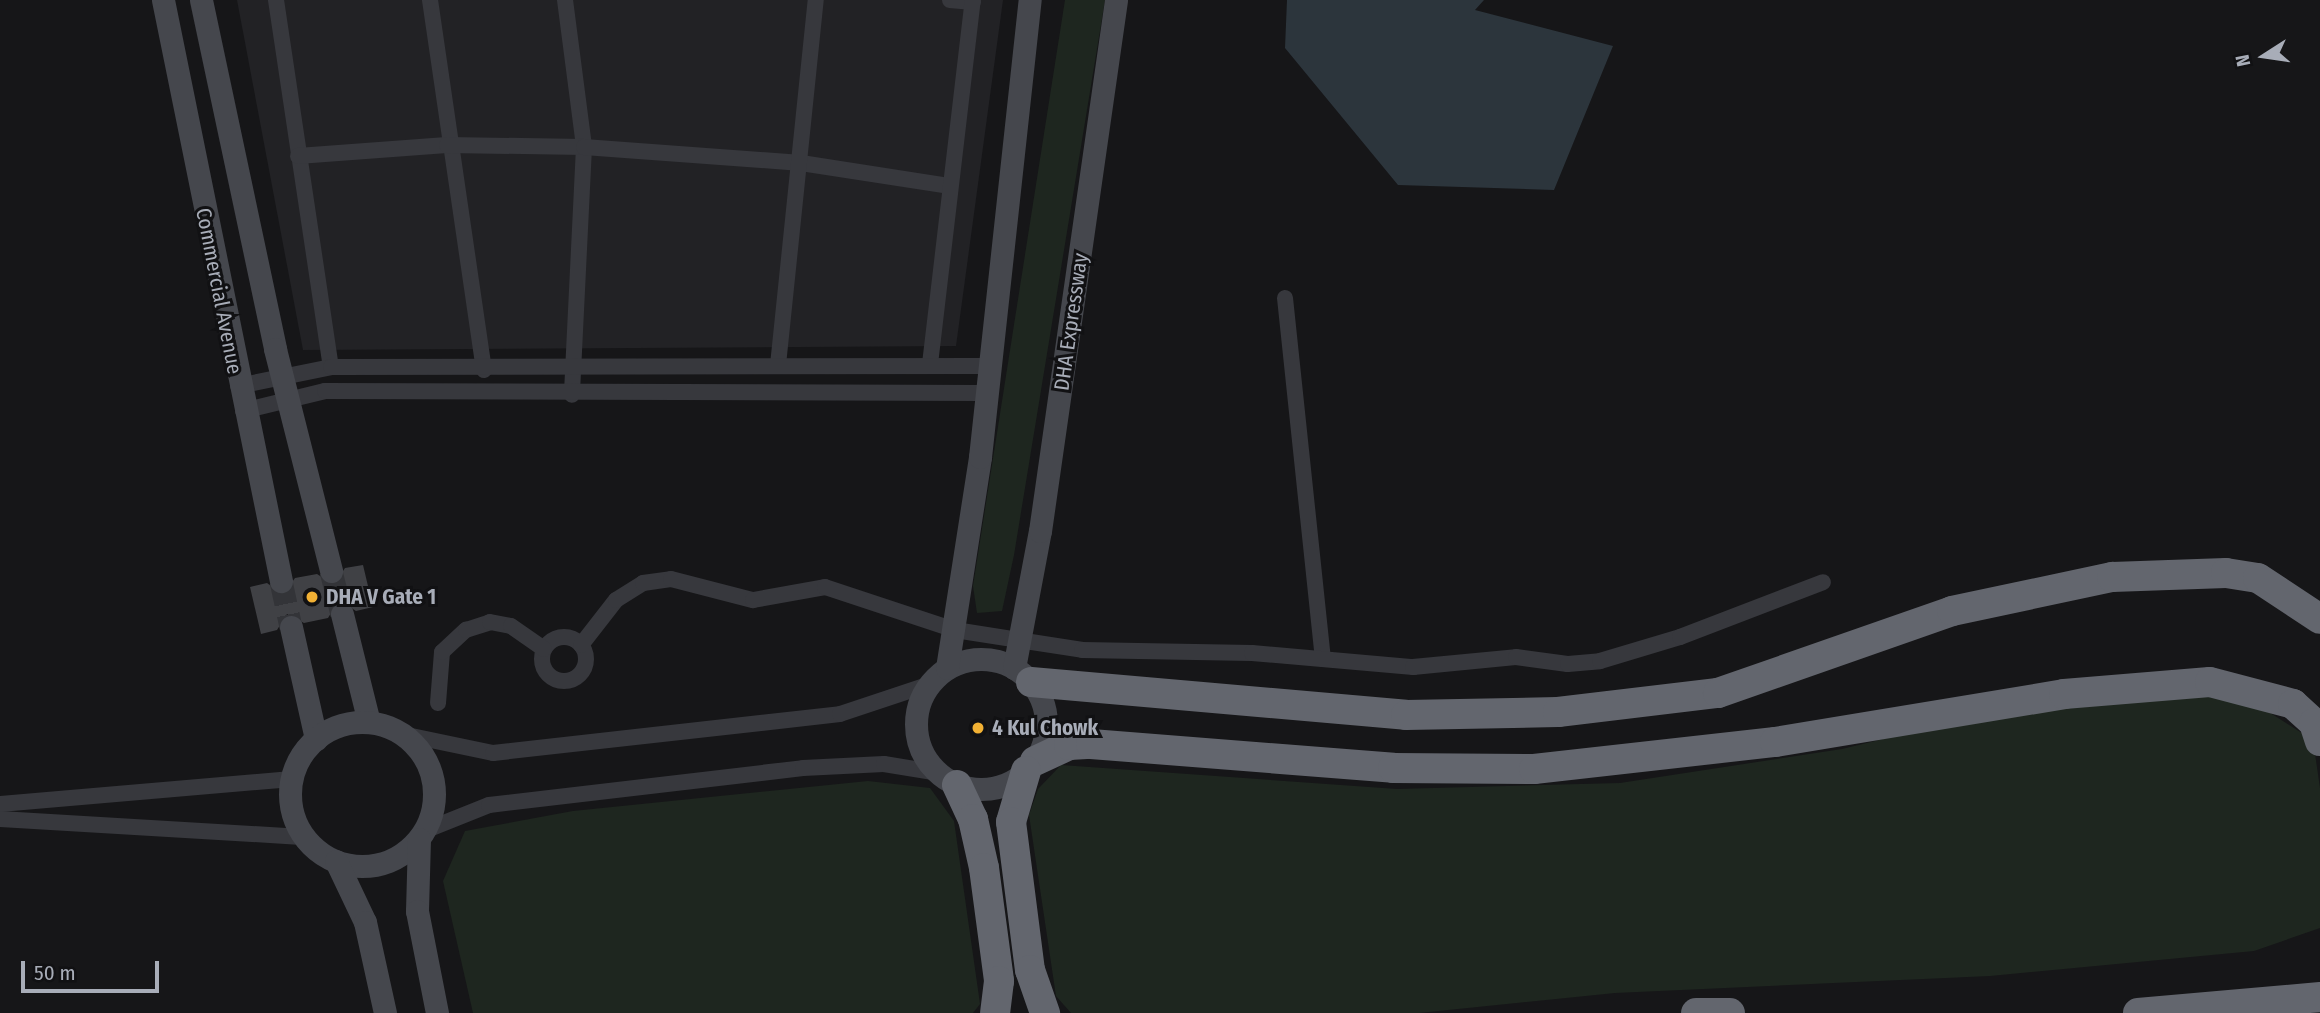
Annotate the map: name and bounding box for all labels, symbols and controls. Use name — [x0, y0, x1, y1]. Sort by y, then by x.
north arrow — [2229, 21, 2299, 91]
text: N — [2231, 53, 2255, 68]
street label: Commercial Avenue — [191, 206, 247, 376]
street label: DHA Expressway — [1049, 252, 1093, 392]
place label: DHA V Gate 1 — [326, 584, 436, 610]
marker: DHA V Gate 1 — [304, 589, 320, 605]
place label: 4 Kul Chowk — [992, 715, 1098, 741]
marker: 4 Kul Chowk — [970, 720, 986, 736]
scale bar — [24, 946, 163, 990]
text: 50 m — [34, 960, 76, 986]

